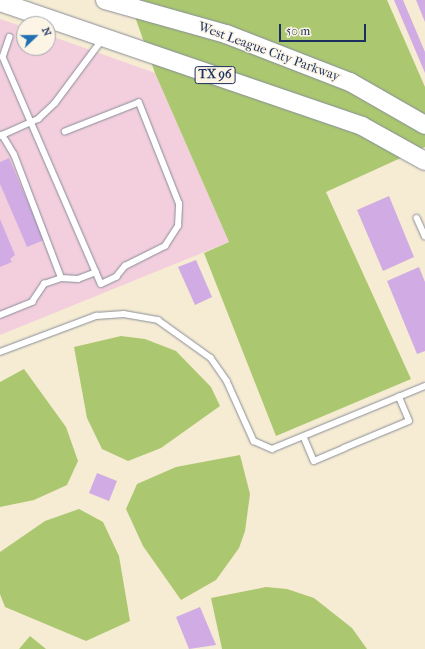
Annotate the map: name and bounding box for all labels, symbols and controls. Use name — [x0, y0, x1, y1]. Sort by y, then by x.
north arrow — [16, 16, 56, 56]
scale bar — [281, 16, 368, 42]
street label: West League City Parkway — [196, 19, 342, 85]
text: 50 m — [286, 24, 310, 38]
text: N — [39, 25, 54, 38]
road number: TX 96 — [194, 65, 236, 85]

